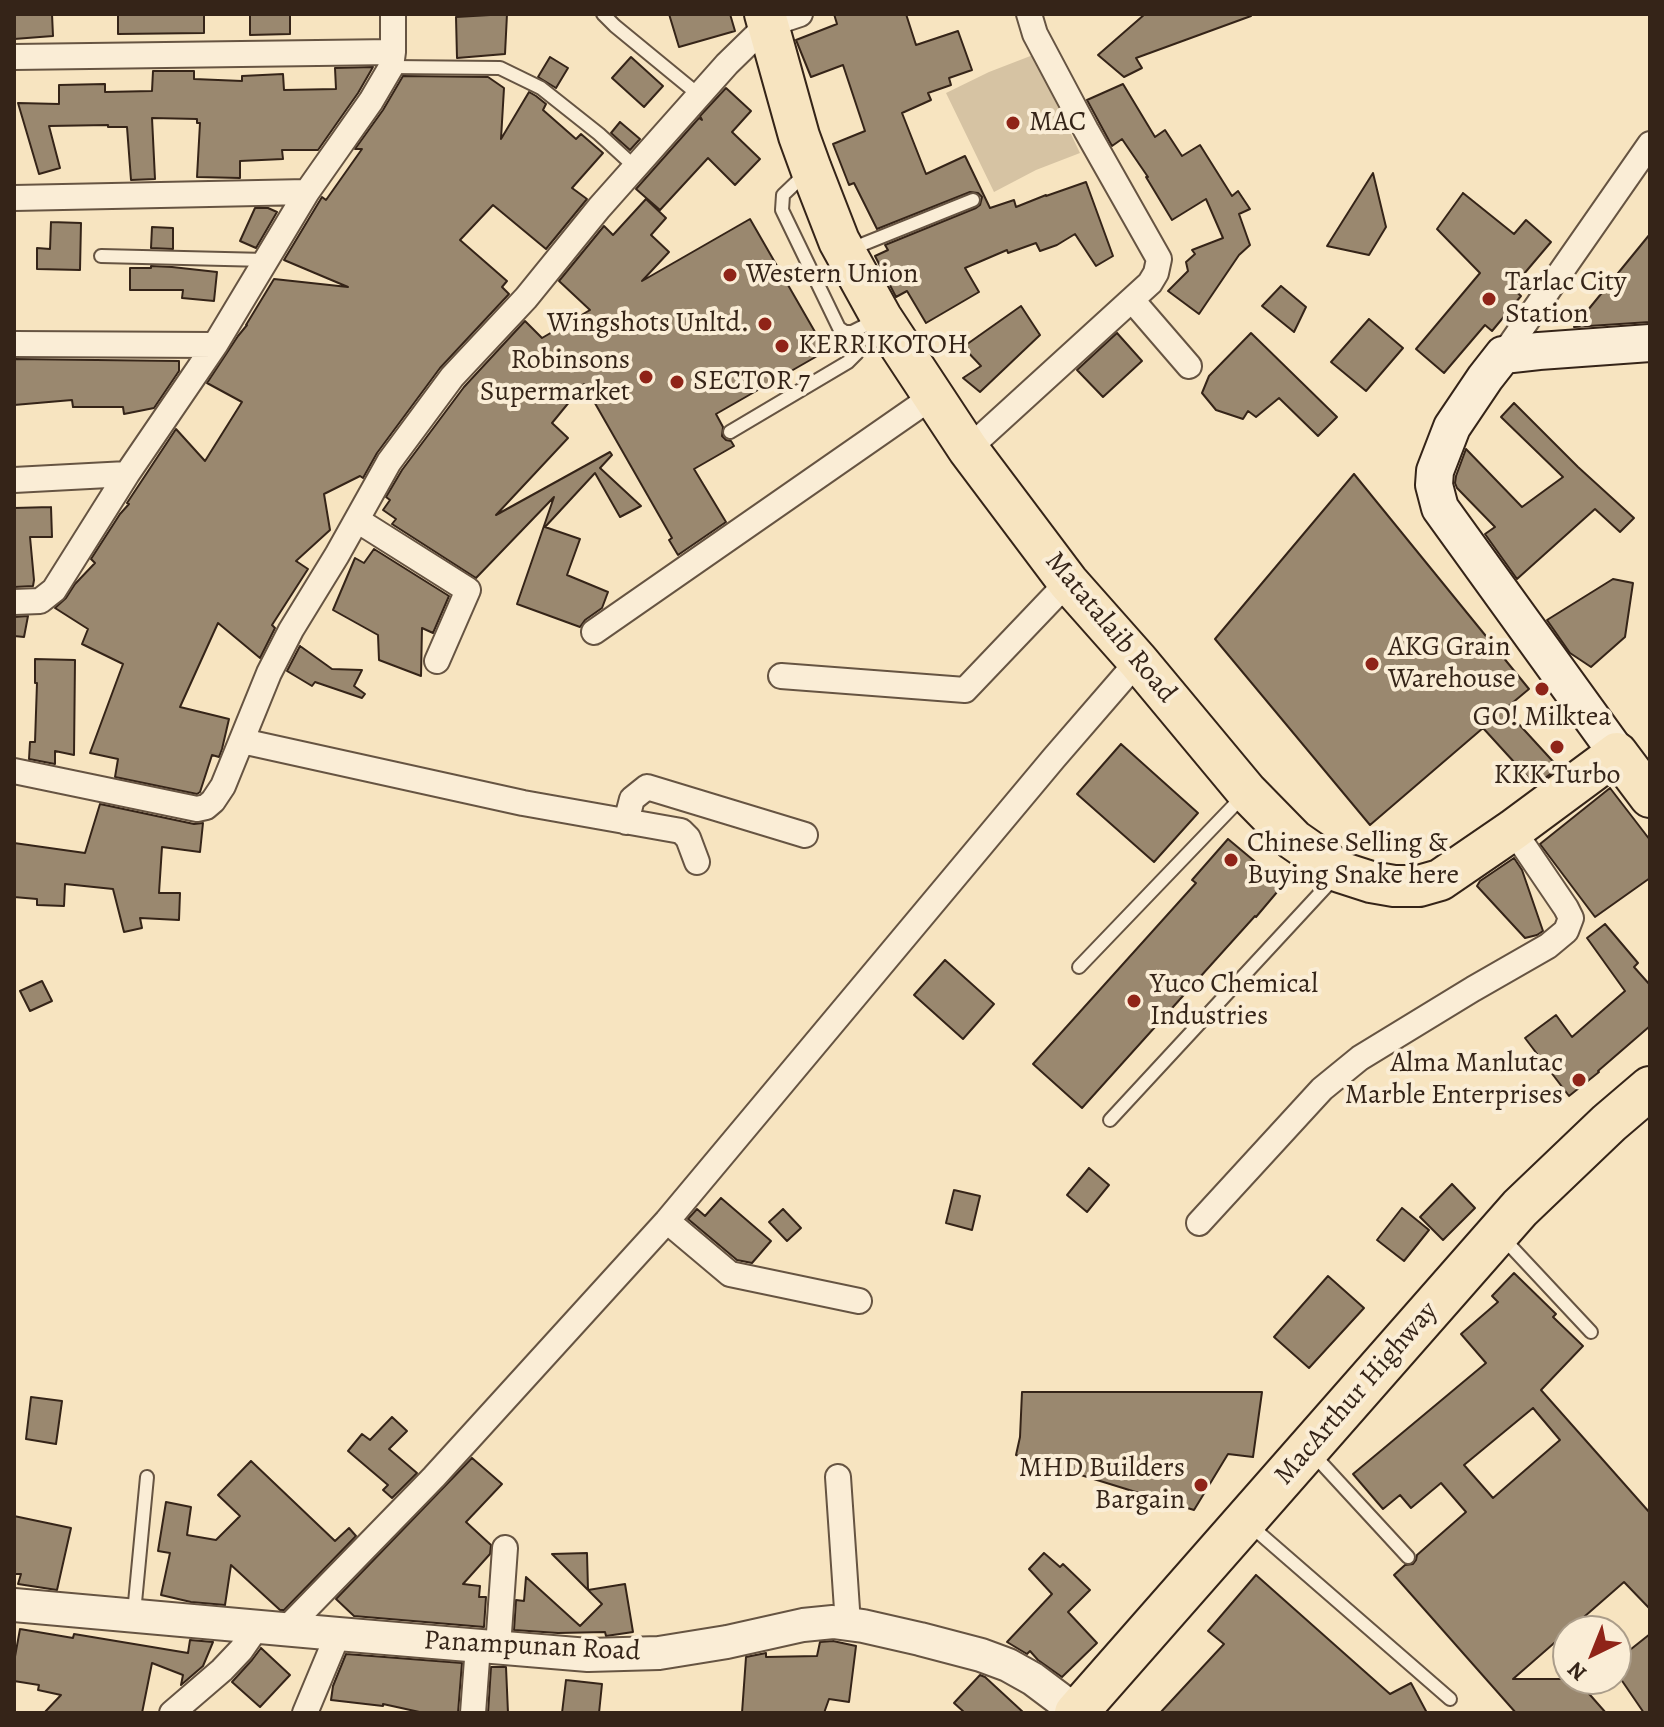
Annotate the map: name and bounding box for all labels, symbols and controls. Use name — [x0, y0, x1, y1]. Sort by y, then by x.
place label: MAC — [1029, 106, 1086, 140]
marker: MAC — [1004, 114, 1022, 132]
place label: Western Union — [746, 258, 918, 292]
marker: Western Union — [721, 266, 739, 284]
place label: Tarlac City Station — [1505, 266, 1627, 332]
marker: Tarlac City Station — [1480, 290, 1498, 308]
place label: Wingshots Unltd. — [547, 307, 749, 341]
marker: Wingshots Unltd. — [756, 315, 774, 333]
place label: KERRIKOTOH — [798, 329, 968, 363]
marker: KERRIKOTOH — [773, 337, 791, 355]
place label: Robinsons Supermarket — [480, 344, 630, 410]
place label: SECTOR 7 — [693, 365, 810, 399]
marker: Robinsons Supermarket — [637, 368, 655, 386]
marker: SECTOR 7 — [668, 373, 686, 391]
street label: Matatalaib Road — [1037, 546, 1183, 710]
place label: AKG Grain Warehouse — [1388, 631, 1516, 697]
marker: AKG Grain Warehouse — [1363, 655, 1381, 673]
marker: GO! Milktea — [1533, 680, 1551, 698]
place label: GO! Milktea — [1473, 701, 1611, 735]
marker: KKK Turbo — [1548, 738, 1566, 756]
place label: KKK Turbo — [1494, 759, 1620, 793]
place label: Chinese Selling & Buying Snake here — [1247, 827, 1459, 893]
marker: Chinese Selling & Buying Snake here — [1222, 851, 1240, 869]
place label: Yuco Chemical Industries — [1150, 968, 1318, 1034]
marker: Yuco Chemical Industries — [1125, 992, 1143, 1010]
place label: Alma Manlutac Marble Enterprises — [1345, 1047, 1563, 1113]
marker: Alma Manlutac Marble Enterprises — [1570, 1071, 1588, 1089]
street label: MacArthur Highway — [1268, 1295, 1446, 1493]
place label: MHD Builders Bargain — [1019, 1452, 1185, 1518]
marker: MHD Builders Bargain — [1192, 1476, 1210, 1494]
north arrow — [1552, 1615, 1632, 1695]
street label: Panampunan Road — [423, 1625, 641, 1669]
text: N — [1561, 1655, 1593, 1688]

